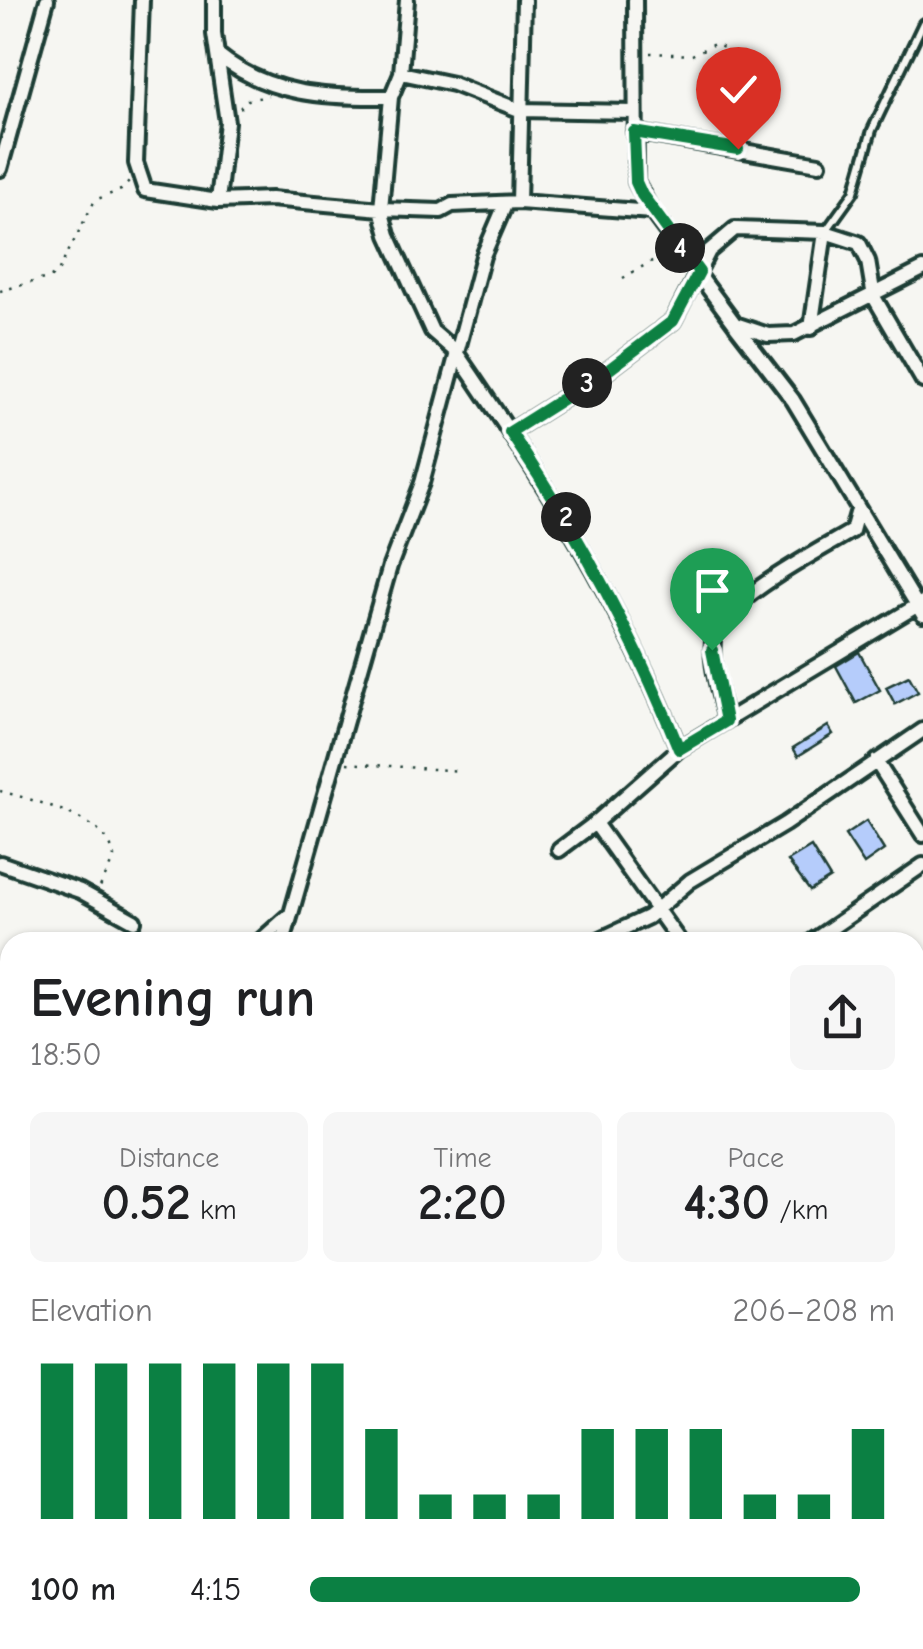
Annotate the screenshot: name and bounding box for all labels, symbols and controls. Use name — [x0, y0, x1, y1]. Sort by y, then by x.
pin — [696, 47, 781, 150]
icon: check — [711, 62, 766, 117]
pin: 4 — [655, 223, 705, 273]
text: 4 — [673, 232, 687, 264]
pin: 3 — [562, 358, 612, 408]
text: 3 — [580, 367, 594, 399]
pin: 2 — [541, 492, 591, 542]
text: 2 — [559, 501, 573, 533]
pin — [670, 548, 755, 651]
icon: arrive — [685, 563, 740, 618]
button: share — [790, 965, 895, 1070]
text: Evening run — [30, 966, 315, 1030]
text: 18:50 — [30, 1036, 102, 1073]
text: Distance — [119, 1142, 219, 1174]
text: Time — [433, 1142, 492, 1174]
text: Pace — [728, 1142, 784, 1174]
text: 0.52 — [102, 1174, 191, 1232]
text: 2:20 — [418, 1174, 507, 1232]
text: 4:30 — [683, 1174, 770, 1232]
text: km — [191, 1194, 237, 1226]
text: /km — [770, 1194, 829, 1226]
text: Elevation — [30, 1292, 153, 1329]
text: 206–208 m — [732, 1292, 895, 1329]
text: 100 m — [30, 1571, 116, 1608]
text: 4:15 — [190, 1571, 241, 1608]

